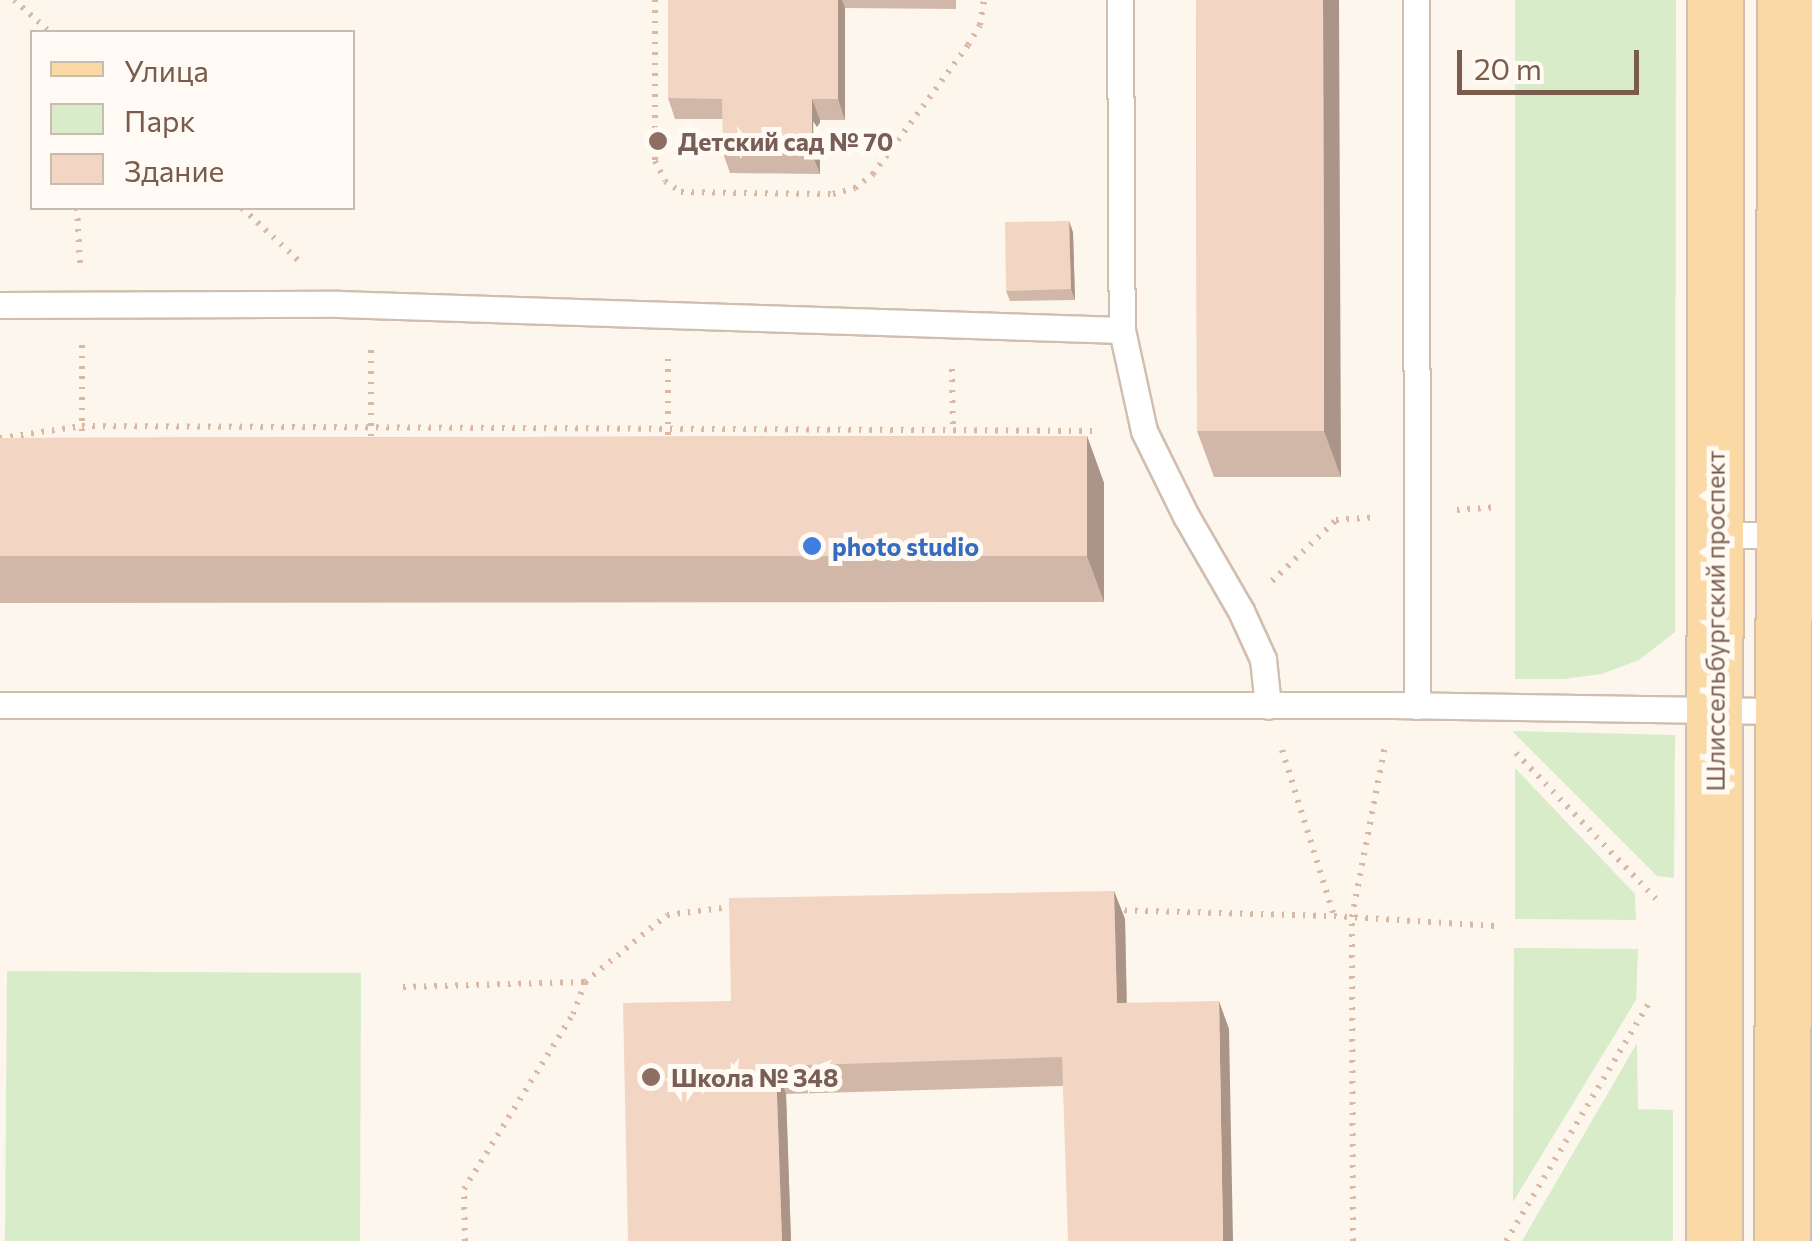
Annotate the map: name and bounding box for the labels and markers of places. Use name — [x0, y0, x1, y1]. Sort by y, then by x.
place label: Детский сад № 70 — [678, 126, 893, 156]
marker: Детский сад № 70 — [647, 130, 669, 152]
place label: photo studio — [832, 531, 979, 561]
marker: photo studio — [801, 535, 823, 557]
place label: Школа № 348 — [671, 1062, 838, 1092]
marker: Школа № 348 — [640, 1066, 662, 1088]

